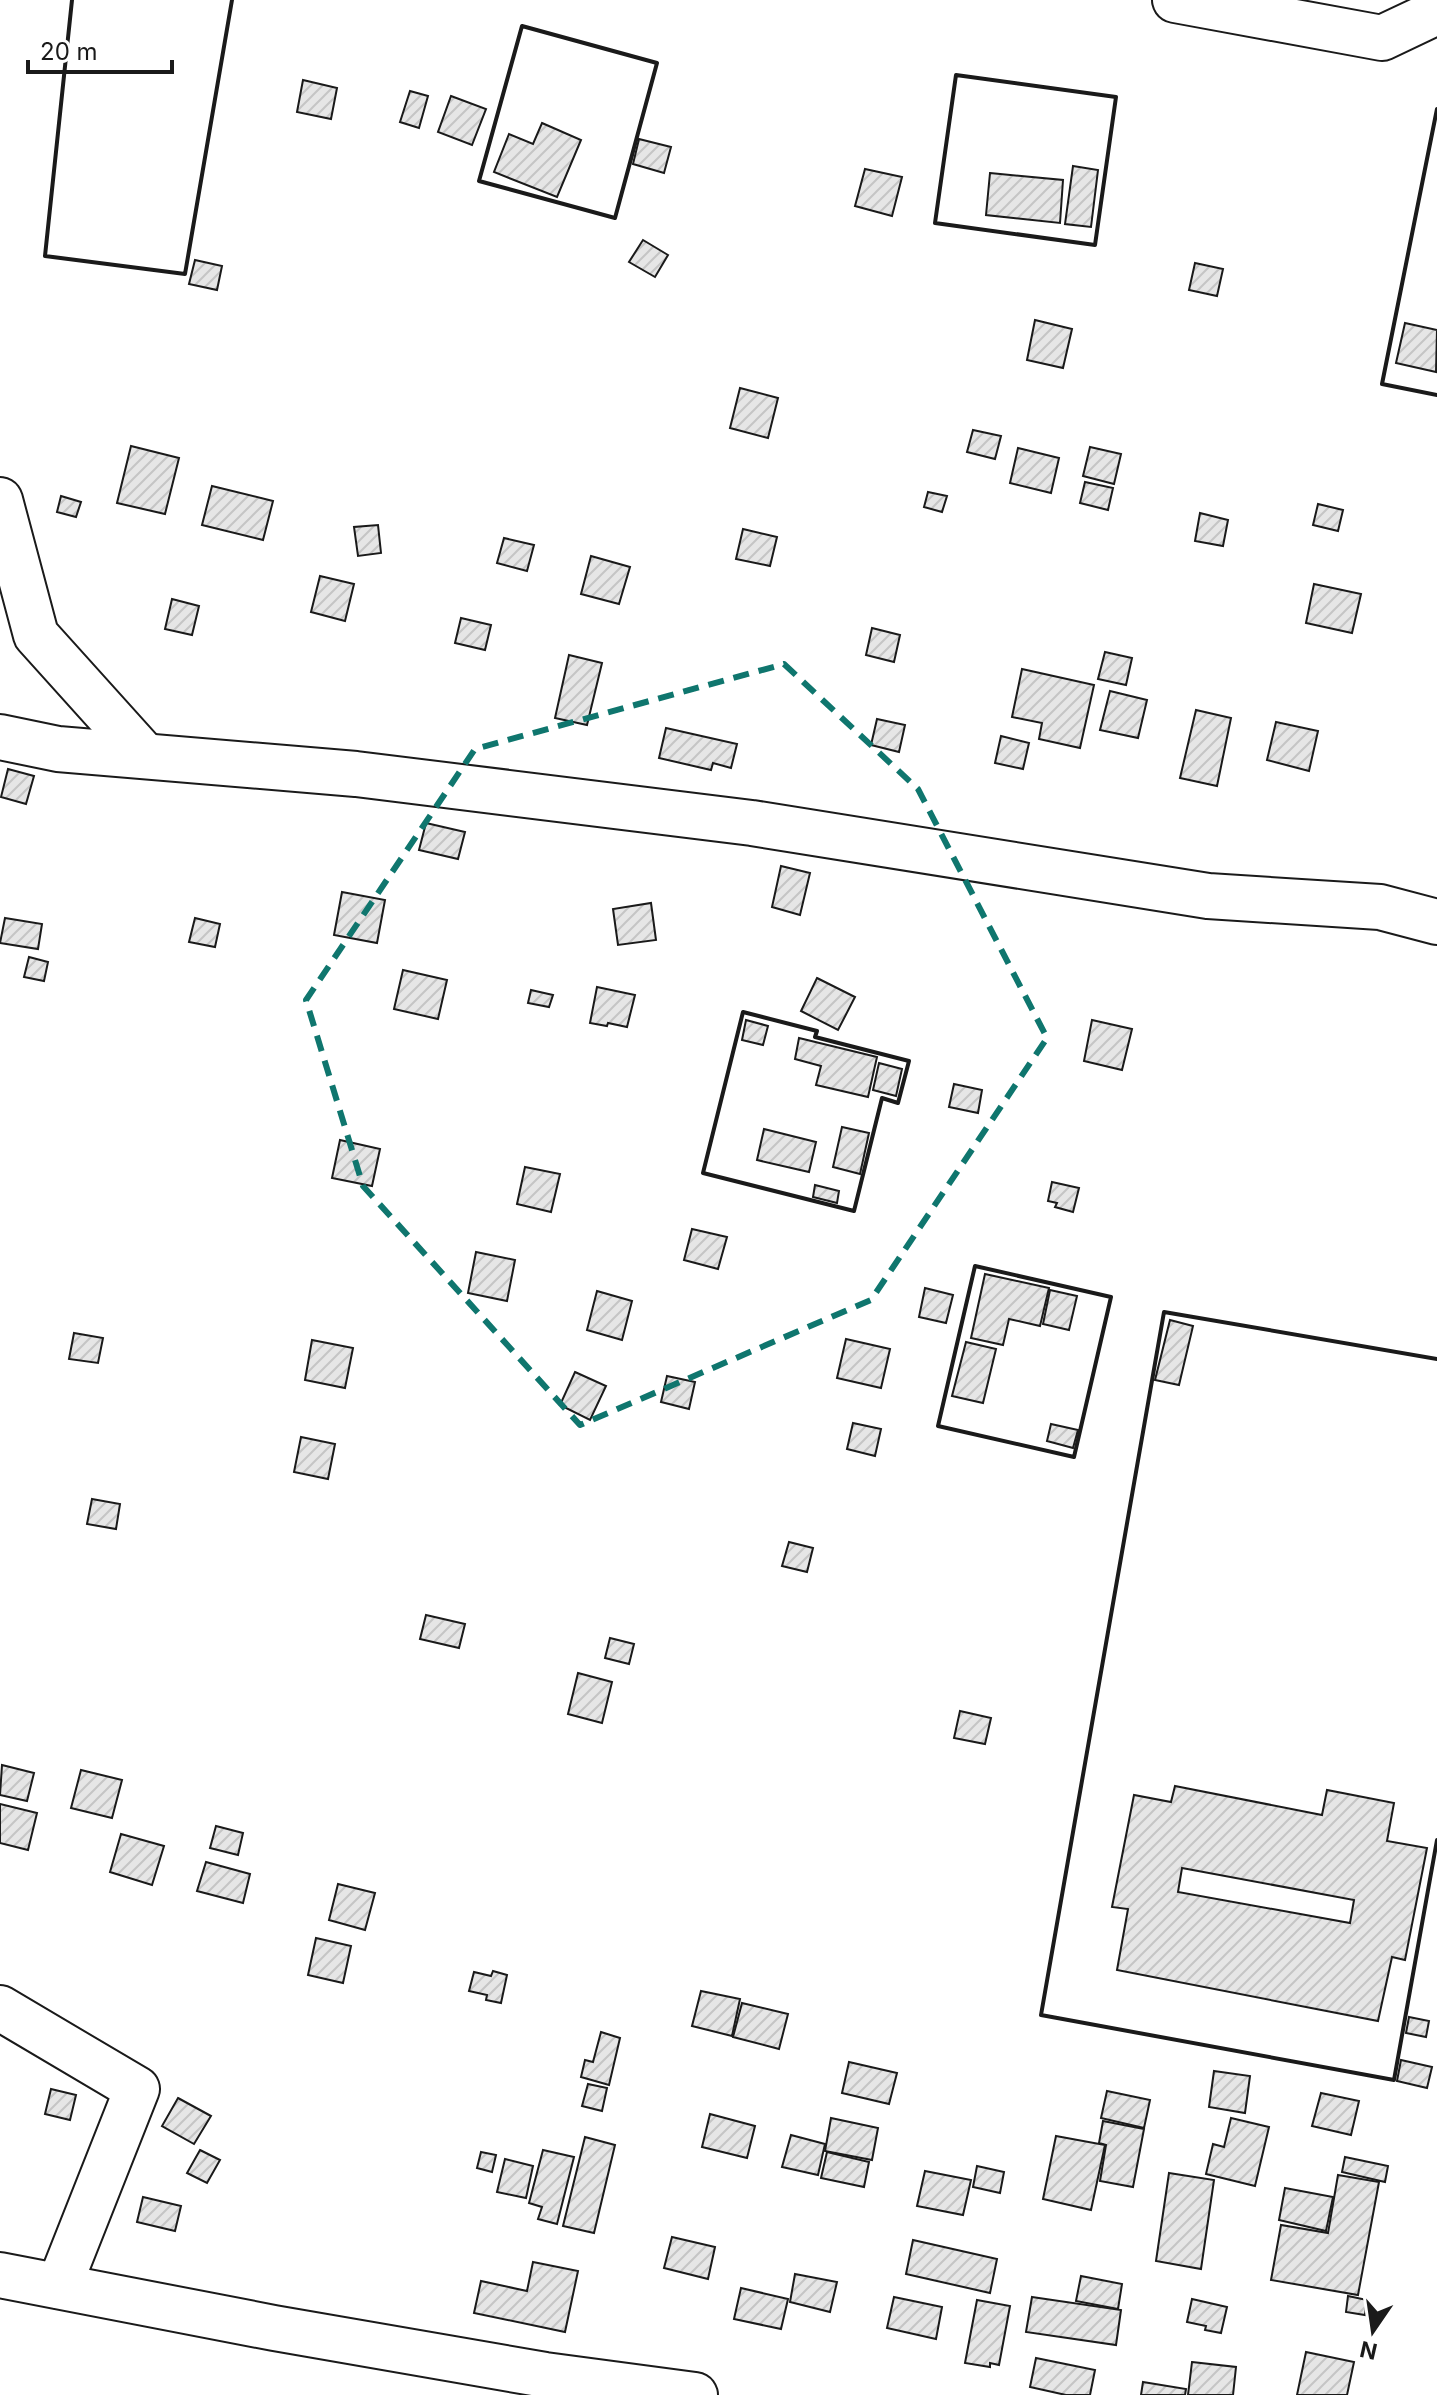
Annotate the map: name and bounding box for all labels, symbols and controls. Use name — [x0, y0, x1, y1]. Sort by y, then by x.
scale bar — [28, 24, 172, 74]
text: 20 m — [40, 37, 98, 66]
north arrow — [1333, 2291, 1413, 2371]
text: N — [1357, 2336, 1380, 2365]

